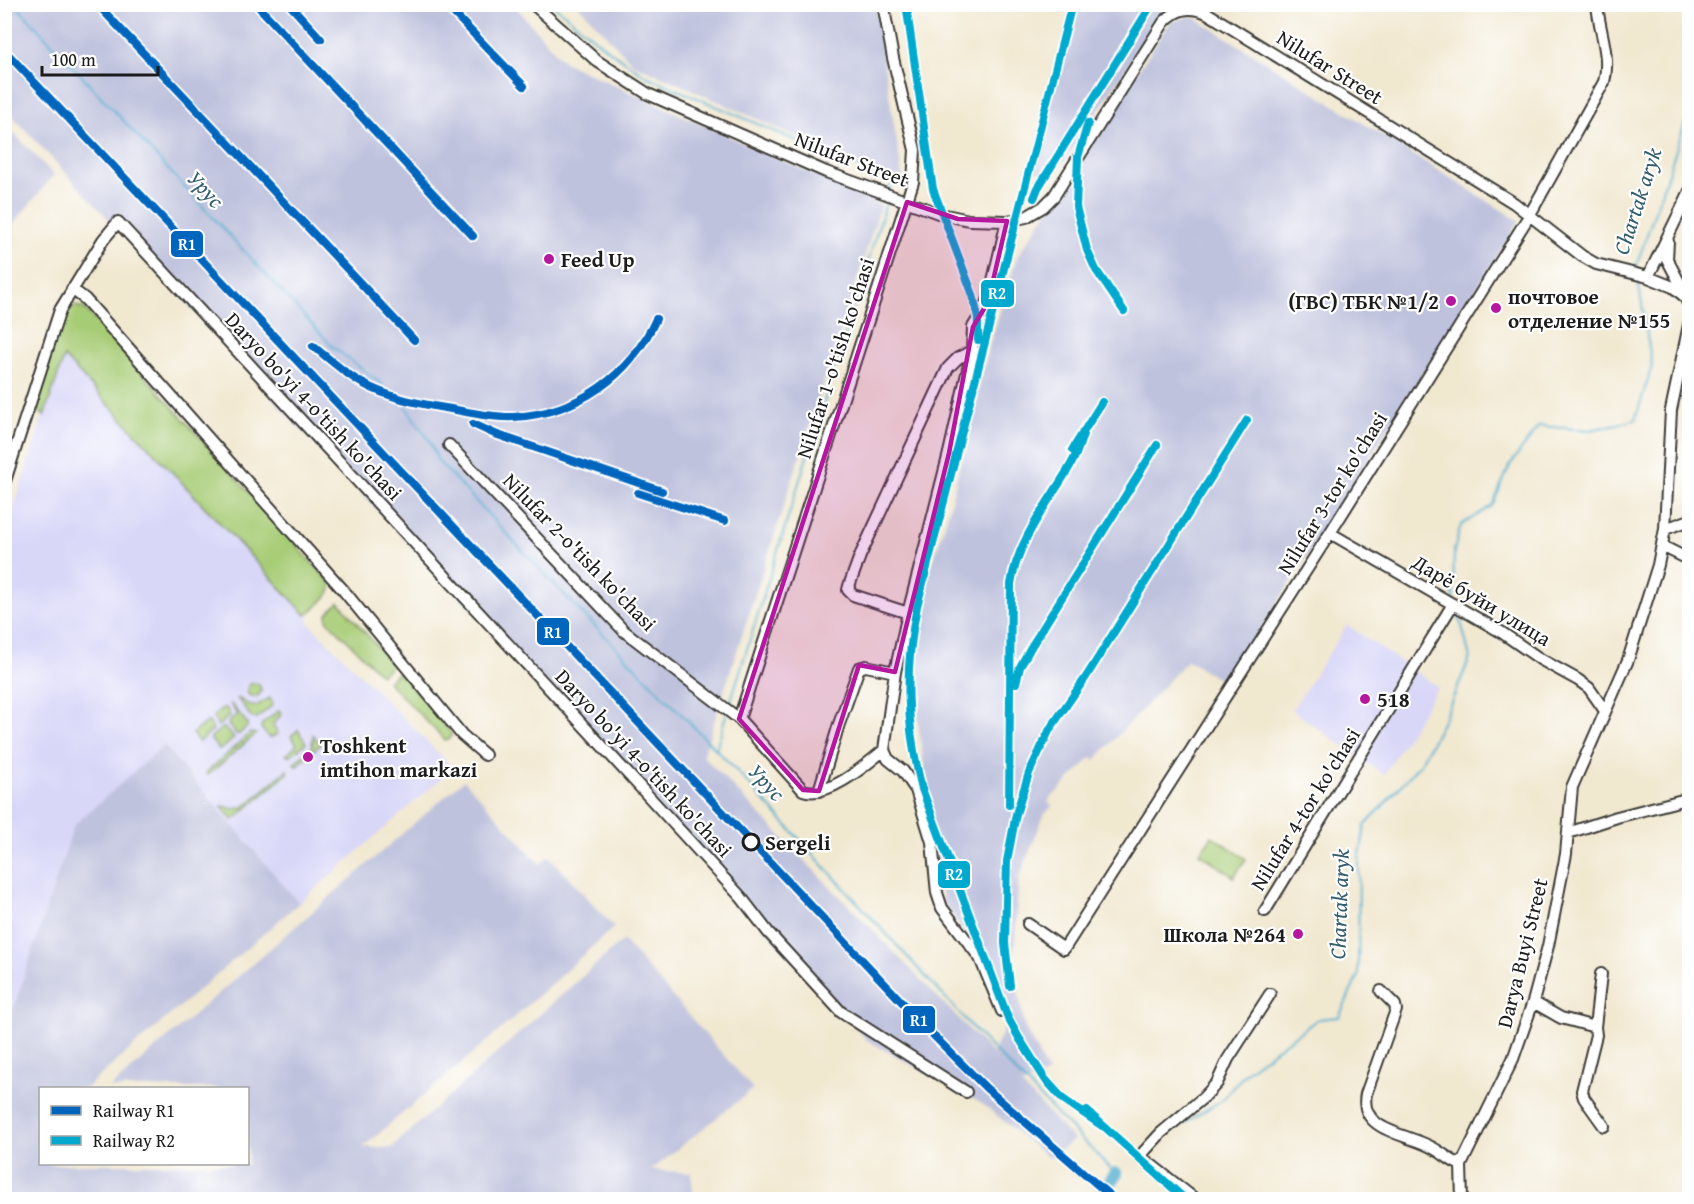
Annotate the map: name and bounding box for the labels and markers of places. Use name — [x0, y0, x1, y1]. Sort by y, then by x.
place label: Feed Up — [561, 244, 634, 275]
marker: Feed Up — [542, 252, 556, 266]
place label: почтовое отделение №155 — [1508, 281, 1670, 336]
place label: (ГВС) ТБК №1/2 — [1288, 286, 1439, 317]
marker: (ГВС) ТБК №1/2 — [1444, 294, 1458, 308]
marker: почтовое отделение №155 — [1489, 301, 1503, 315]
place label: 518 — [1377, 684, 1410, 715]
marker: 518 — [1358, 692, 1372, 706]
place label: Toshkent imtihon markazi — [320, 730, 478, 785]
marker: Toshkent imtihon markazi — [301, 750, 315, 764]
place label: Sergeli — [765, 827, 831, 858]
marker: Sergeli — [742, 833, 760, 851]
place label: Школа №264 — [1164, 919, 1286, 950]
marker: Школа №264 — [1291, 927, 1305, 941]

